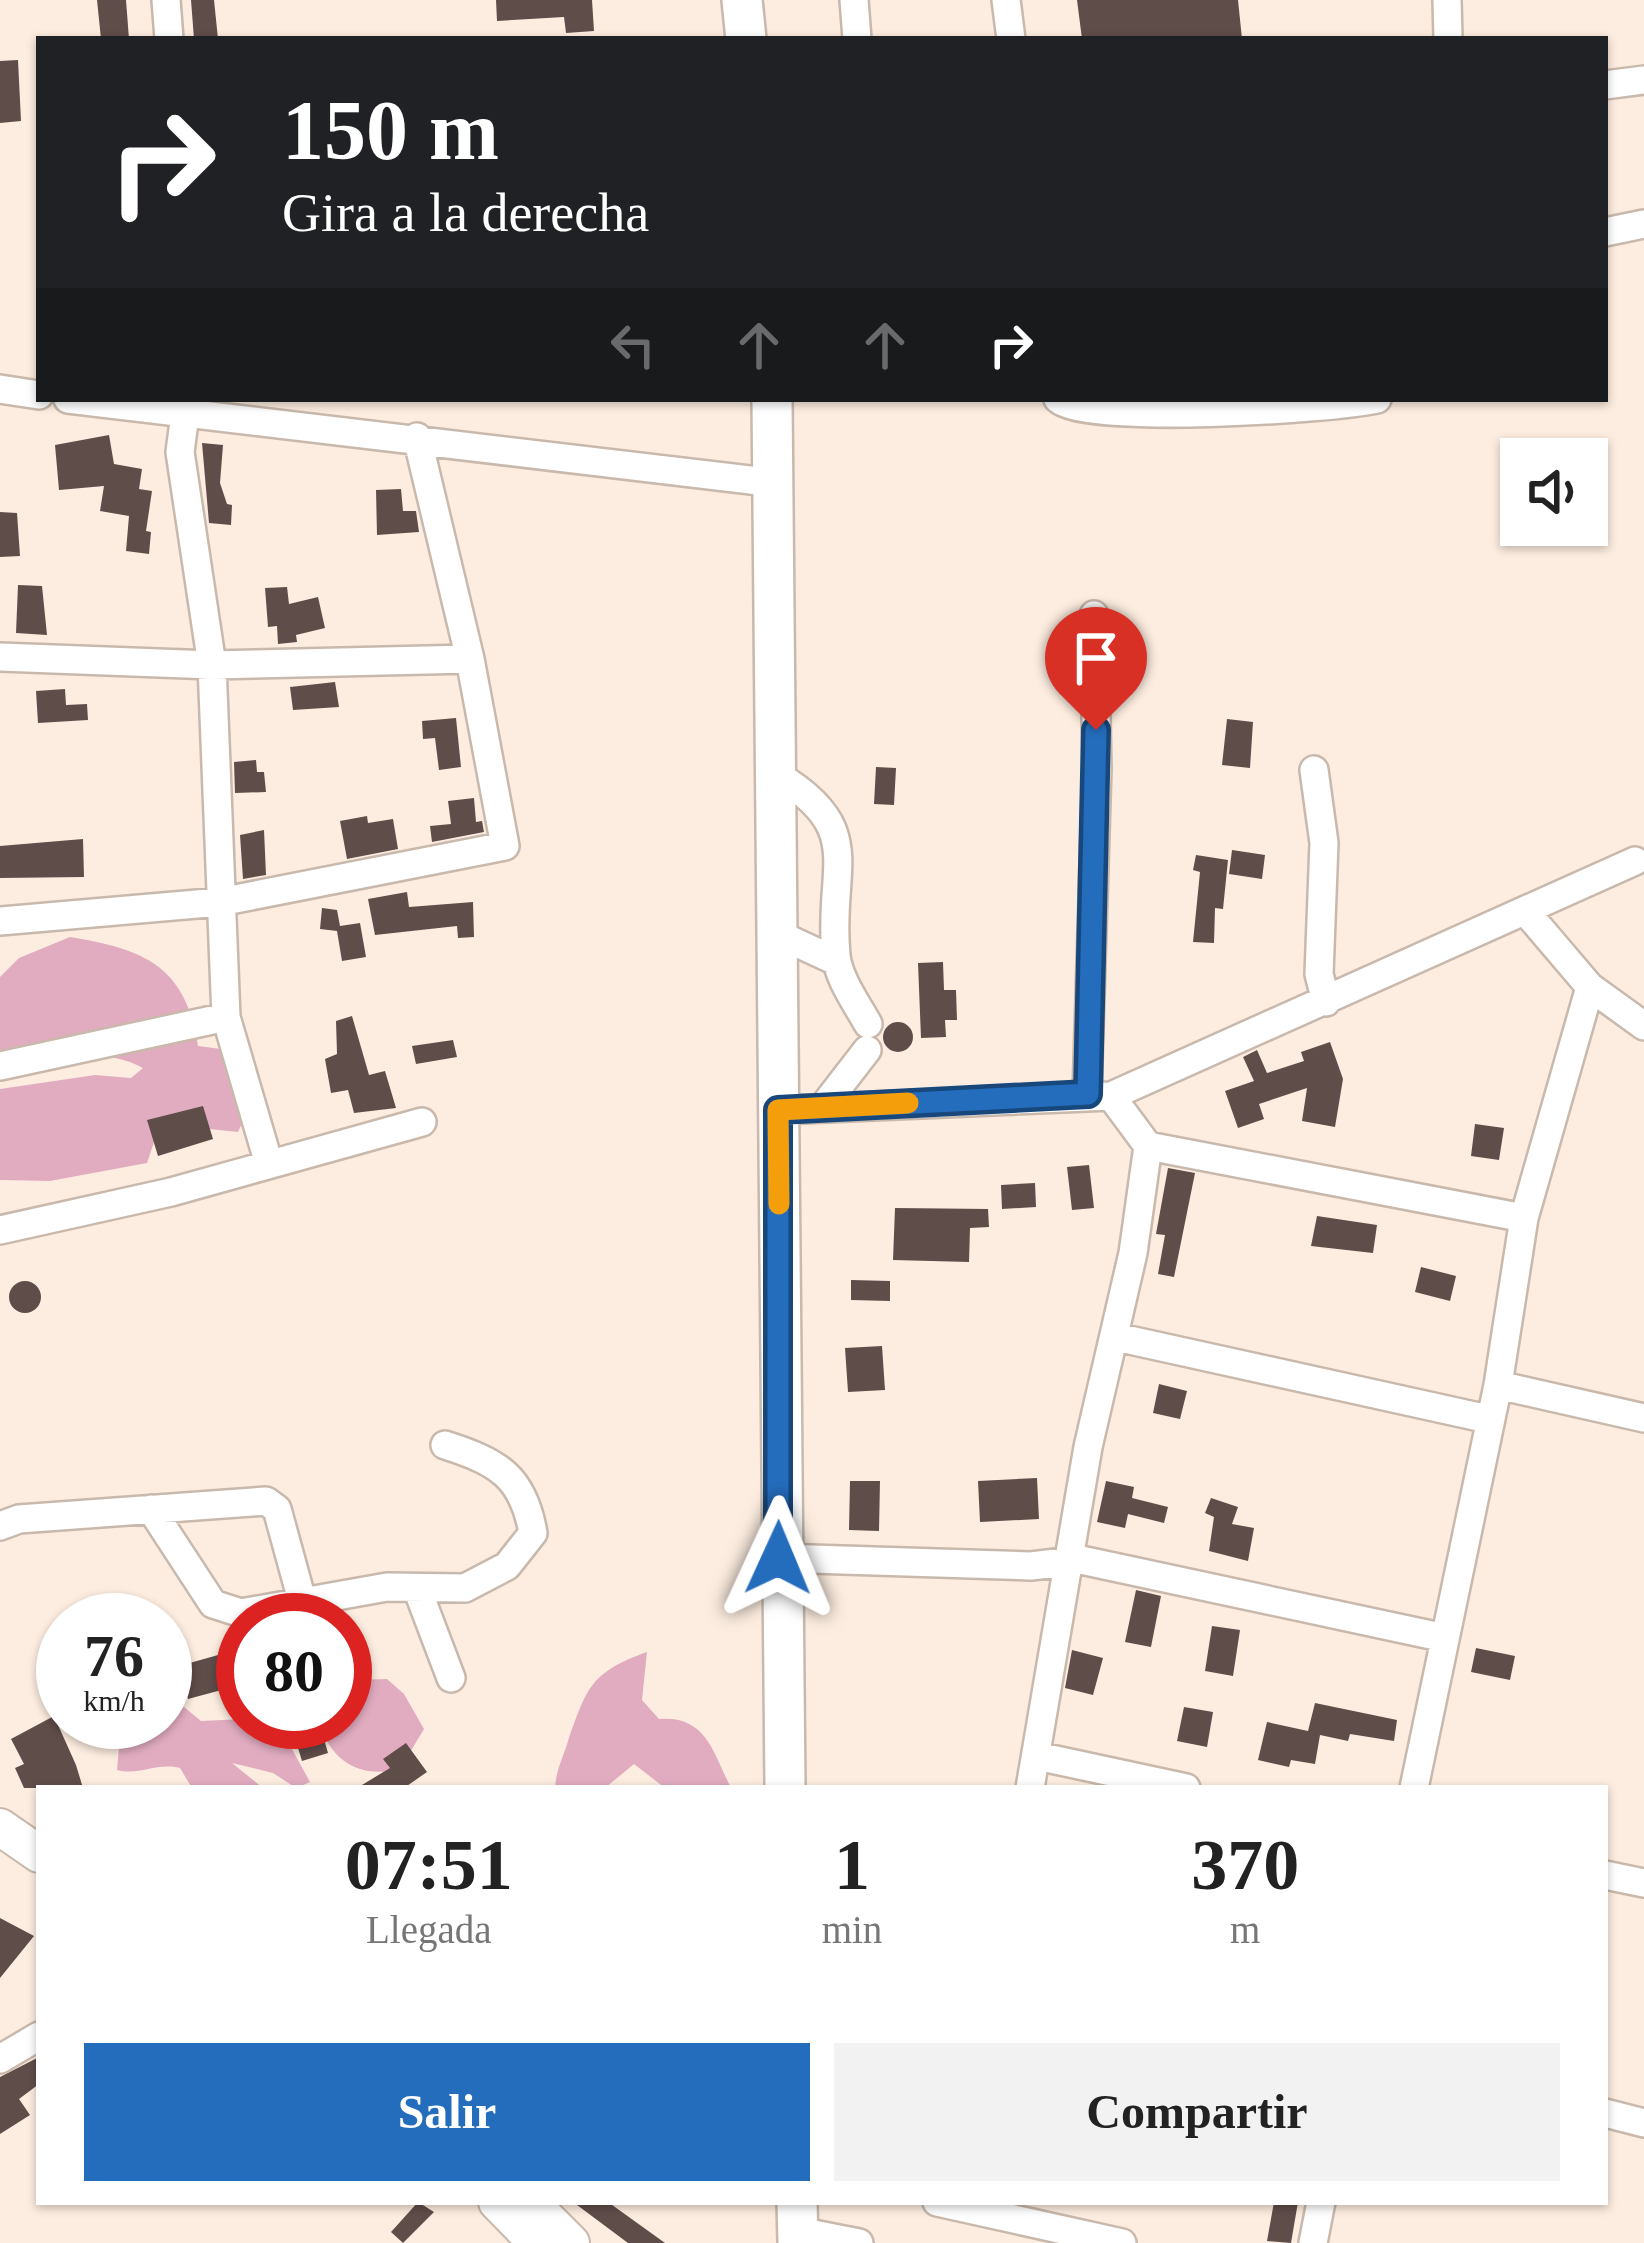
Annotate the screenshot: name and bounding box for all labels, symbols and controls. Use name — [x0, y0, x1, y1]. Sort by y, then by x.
icon: right — [84, 84, 240, 240]
text: 150 m — [282, 84, 499, 177]
text: Gira a la derecha — [282, 183, 649, 243]
icon: left — [600, 312, 666, 378]
icon: ahead — [726, 312, 792, 378]
icon: ahead — [852, 312, 918, 378]
icon: right — [978, 312, 1044, 378]
map controls — [1500, 438, 1608, 546]
button: sound — [1500, 438, 1608, 546]
pin — [1045, 607, 1147, 730]
icon: arrive — [1063, 625, 1129, 691]
position arrow — [715, 1495, 841, 1621]
speed limit sign: 80 — [216, 1593, 372, 1749]
text: 76 — [84, 1623, 144, 1689]
text: km/h — [83, 1684, 145, 1717]
text: 07:51 — [345, 1825, 513, 1905]
text: 1 — [834, 1825, 870, 1905]
text: 370 — [1191, 1825, 1299, 1905]
text: Llegada — [366, 1908, 492, 1951]
text: min — [822, 1908, 882, 1951]
text: m — [1230, 1908, 1260, 1951]
button: Salir — [84, 2043, 810, 2181]
button: Compartir — [834, 2043, 1560, 2181]

